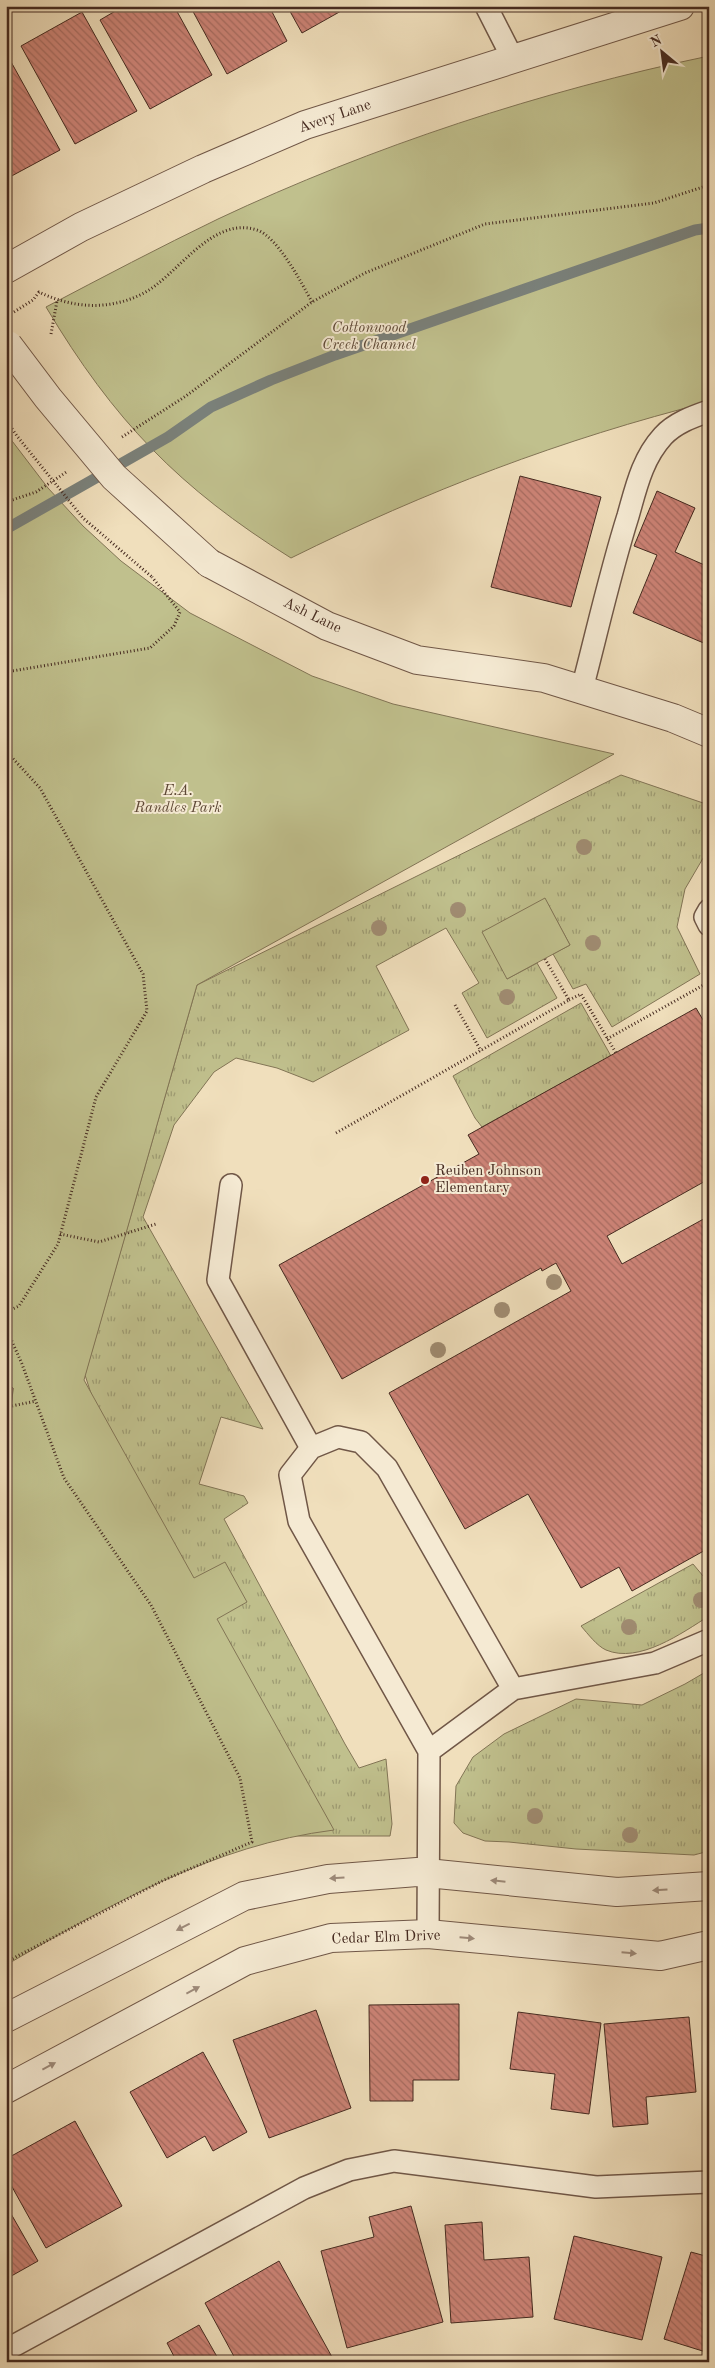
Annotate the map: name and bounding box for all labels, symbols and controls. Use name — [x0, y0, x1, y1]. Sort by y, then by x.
north arrow — [638, 28, 688, 78]
text: N — [648, 33, 665, 50]
street label: Avery Lane — [297, 98, 373, 136]
park label: Cottonwood Creek Channel — [322, 321, 417, 353]
street label: Ash Lane — [280, 595, 344, 637]
park label: E.A. Randles Park — [133, 784, 222, 816]
place label: Reuben Johnson Elementary — [435, 1164, 541, 1196]
marker: Reuben Johnson Elementary — [419, 1174, 431, 1186]
one-way arrow — [328, 1874, 344, 1882]
one-way arrow — [490, 1877, 506, 1885]
one-way arrow — [652, 1886, 668, 1894]
one-way arrow — [176, 1923, 191, 1931]
street label: Cedar Elm Drive — [331, 1929, 441, 1947]
one-way arrow — [460, 1934, 476, 1942]
one-way arrow — [621, 1949, 637, 1957]
one-way arrow — [186, 1985, 199, 1994]
one-way arrow — [42, 2062, 57, 2070]

